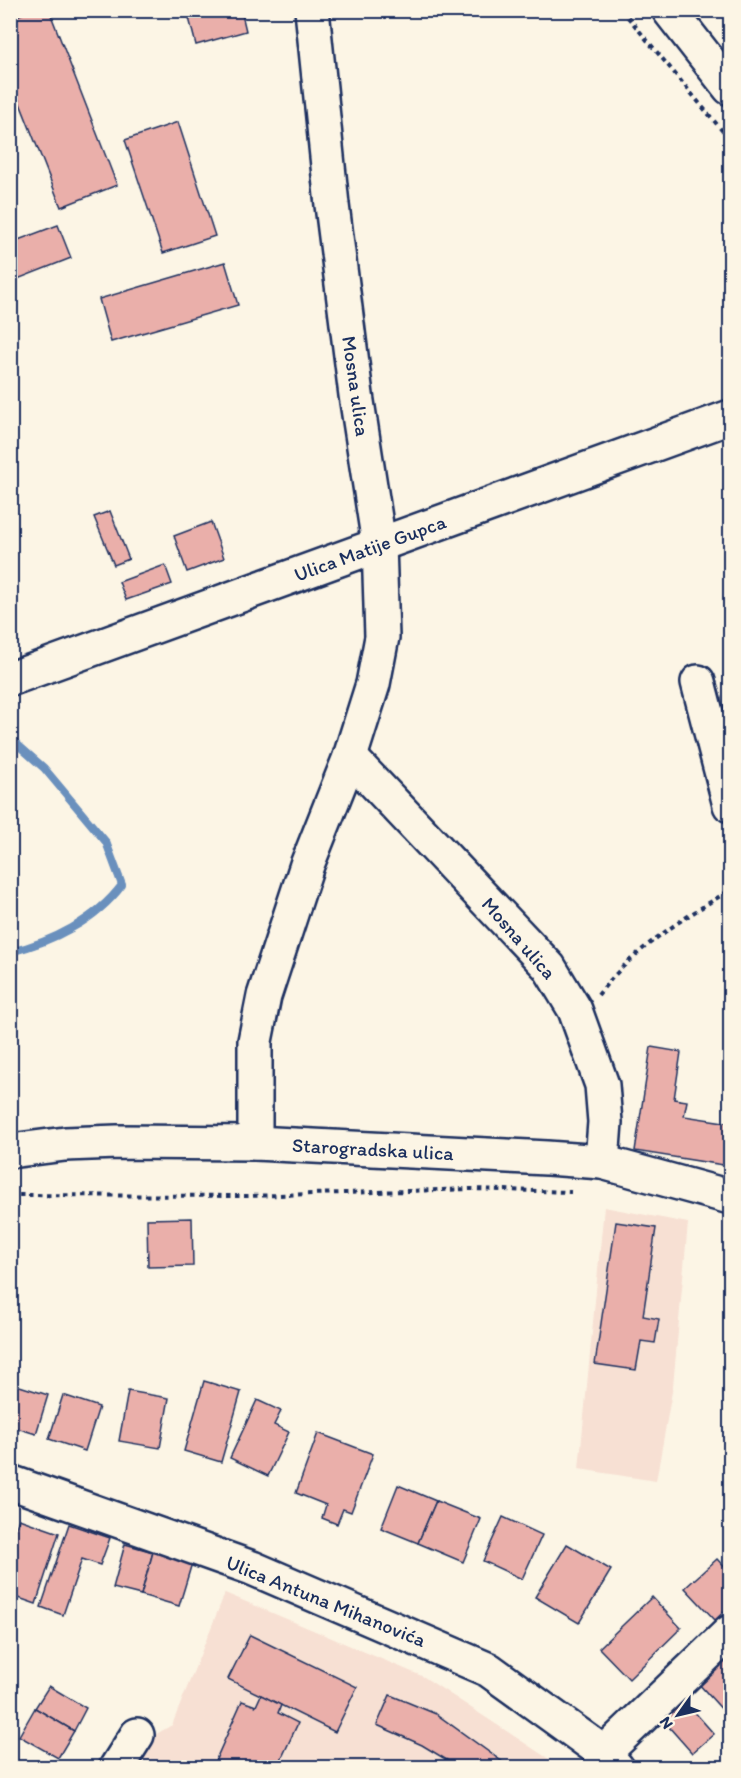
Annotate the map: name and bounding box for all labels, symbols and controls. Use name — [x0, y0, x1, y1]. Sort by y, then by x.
street label: Mosna ulica — [337, 334, 375, 438]
street label: Ulica Matije Gupca — [291, 509, 450, 587]
street label: Mosna ulica — [477, 892, 561, 984]
street label: Starogradska ulica — [292, 1133, 455, 1165]
street label: Ulica Antuna Mihanovića — [223, 1550, 430, 1652]
north arrow — [648, 1685, 708, 1745]
text: N — [655, 1713, 677, 1733]

